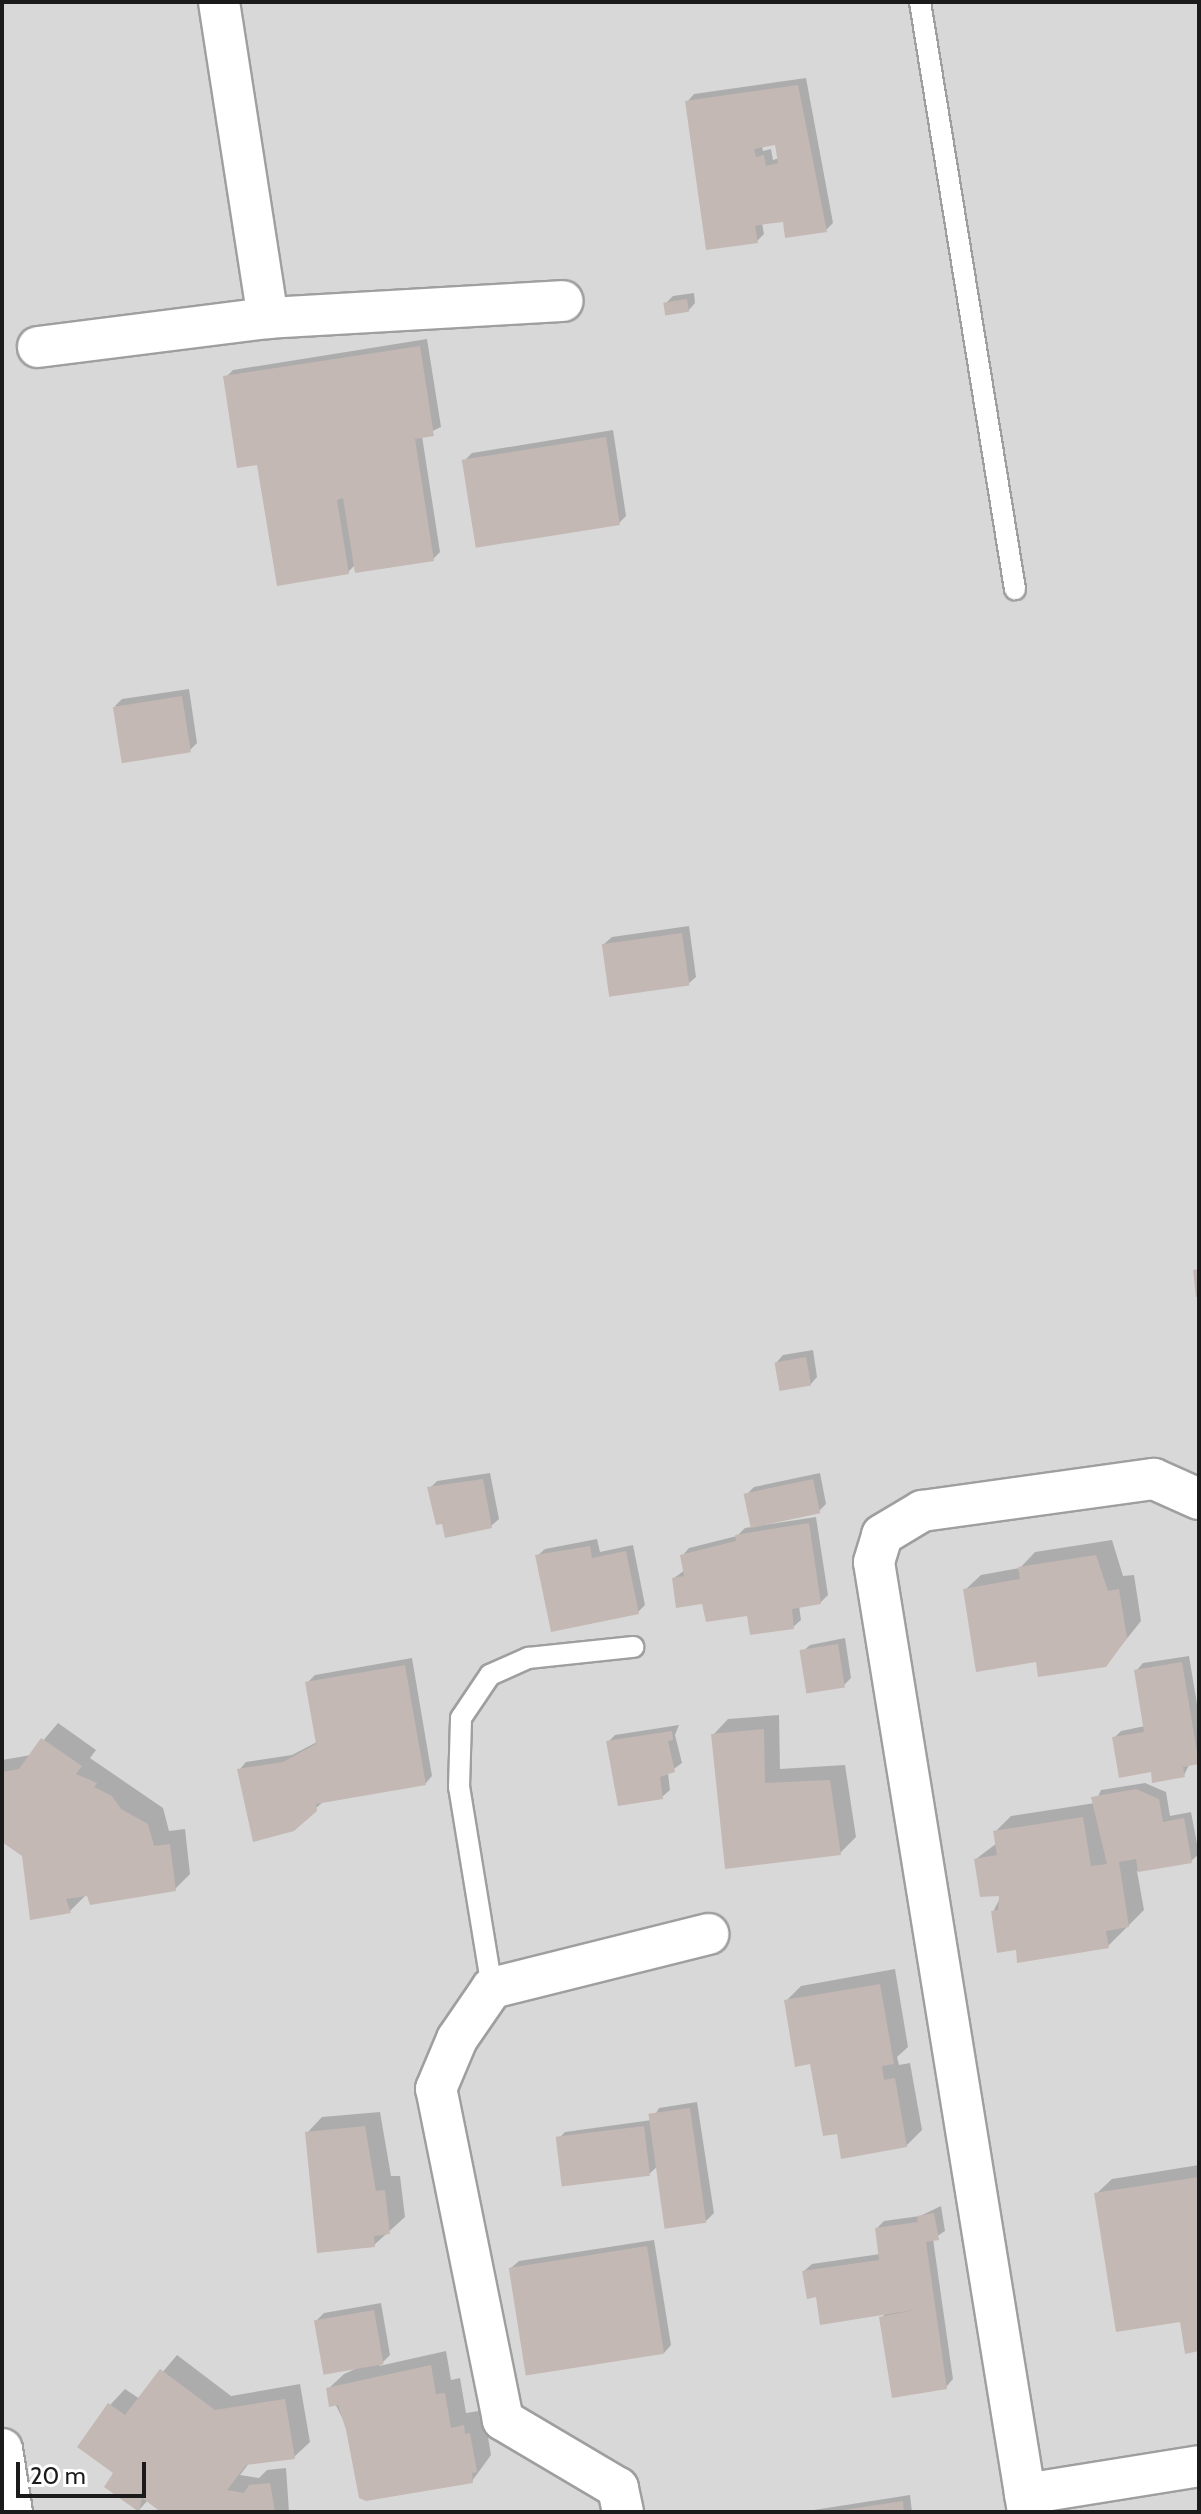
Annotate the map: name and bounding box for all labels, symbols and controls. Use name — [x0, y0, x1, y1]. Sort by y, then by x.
scale bar — [20, 2446, 150, 2496]
text: 20 m — [30, 2461, 86, 2490]

